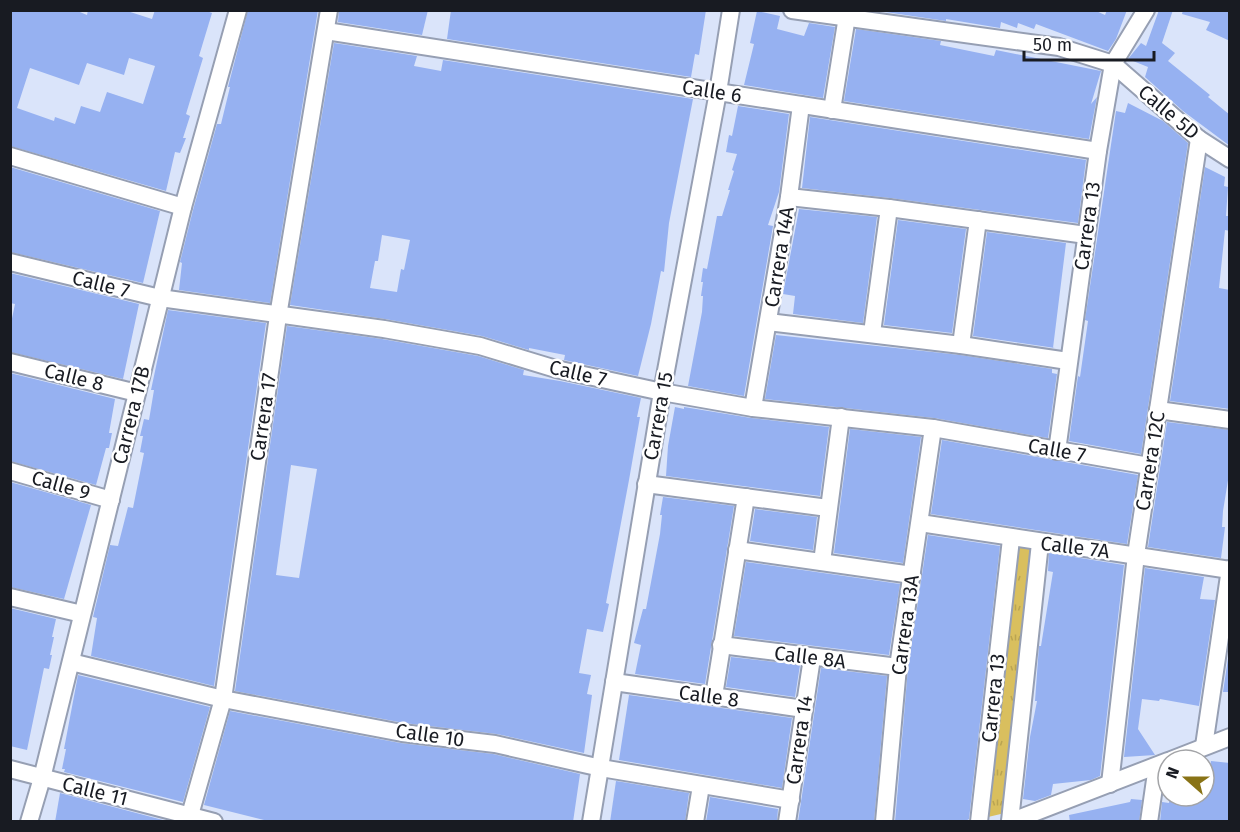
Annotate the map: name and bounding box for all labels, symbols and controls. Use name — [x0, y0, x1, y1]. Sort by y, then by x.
scale bar — [1024, 24, 1154, 62]
text: 50 m — [1033, 34, 1072, 56]
street label: Calle 6 — [680, 74, 744, 108]
street label: Calle 5D — [1134, 80, 1204, 144]
street label: Carrera 13 — [1069, 180, 1105, 272]
street label: Carrera 14A — [759, 204, 799, 309]
street label: Calle 7 — [70, 265, 132, 303]
street label: Calle 7 — [547, 355, 609, 391]
street label: Calle 8 — [42, 358, 106, 396]
street label: Carrera 17B — [107, 363, 155, 467]
street label: Carrera 15 — [638, 370, 678, 462]
street label: Carrera 17 — [245, 371, 281, 462]
street label: Carrera 12C — [1130, 410, 1170, 512]
street label: Calle 7 — [1026, 433, 1088, 467]
street label: Calle 9 — [29, 465, 93, 505]
street label: Calle 7A — [1039, 531, 1111, 563]
street label: Carrera 13A — [886, 573, 924, 677]
street label: Calle 8A — [773, 641, 848, 673]
street label: Carrera 13 — [976, 652, 1010, 744]
street label: Calle 8 — [677, 680, 741, 712]
street label: Carrera 14 — [781, 693, 817, 786]
street label: Calle 10 — [394, 718, 466, 752]
north arrow — [1156, 748, 1216, 808]
text: N — [1162, 764, 1183, 781]
street label: Calle 11 — [60, 771, 130, 811]

